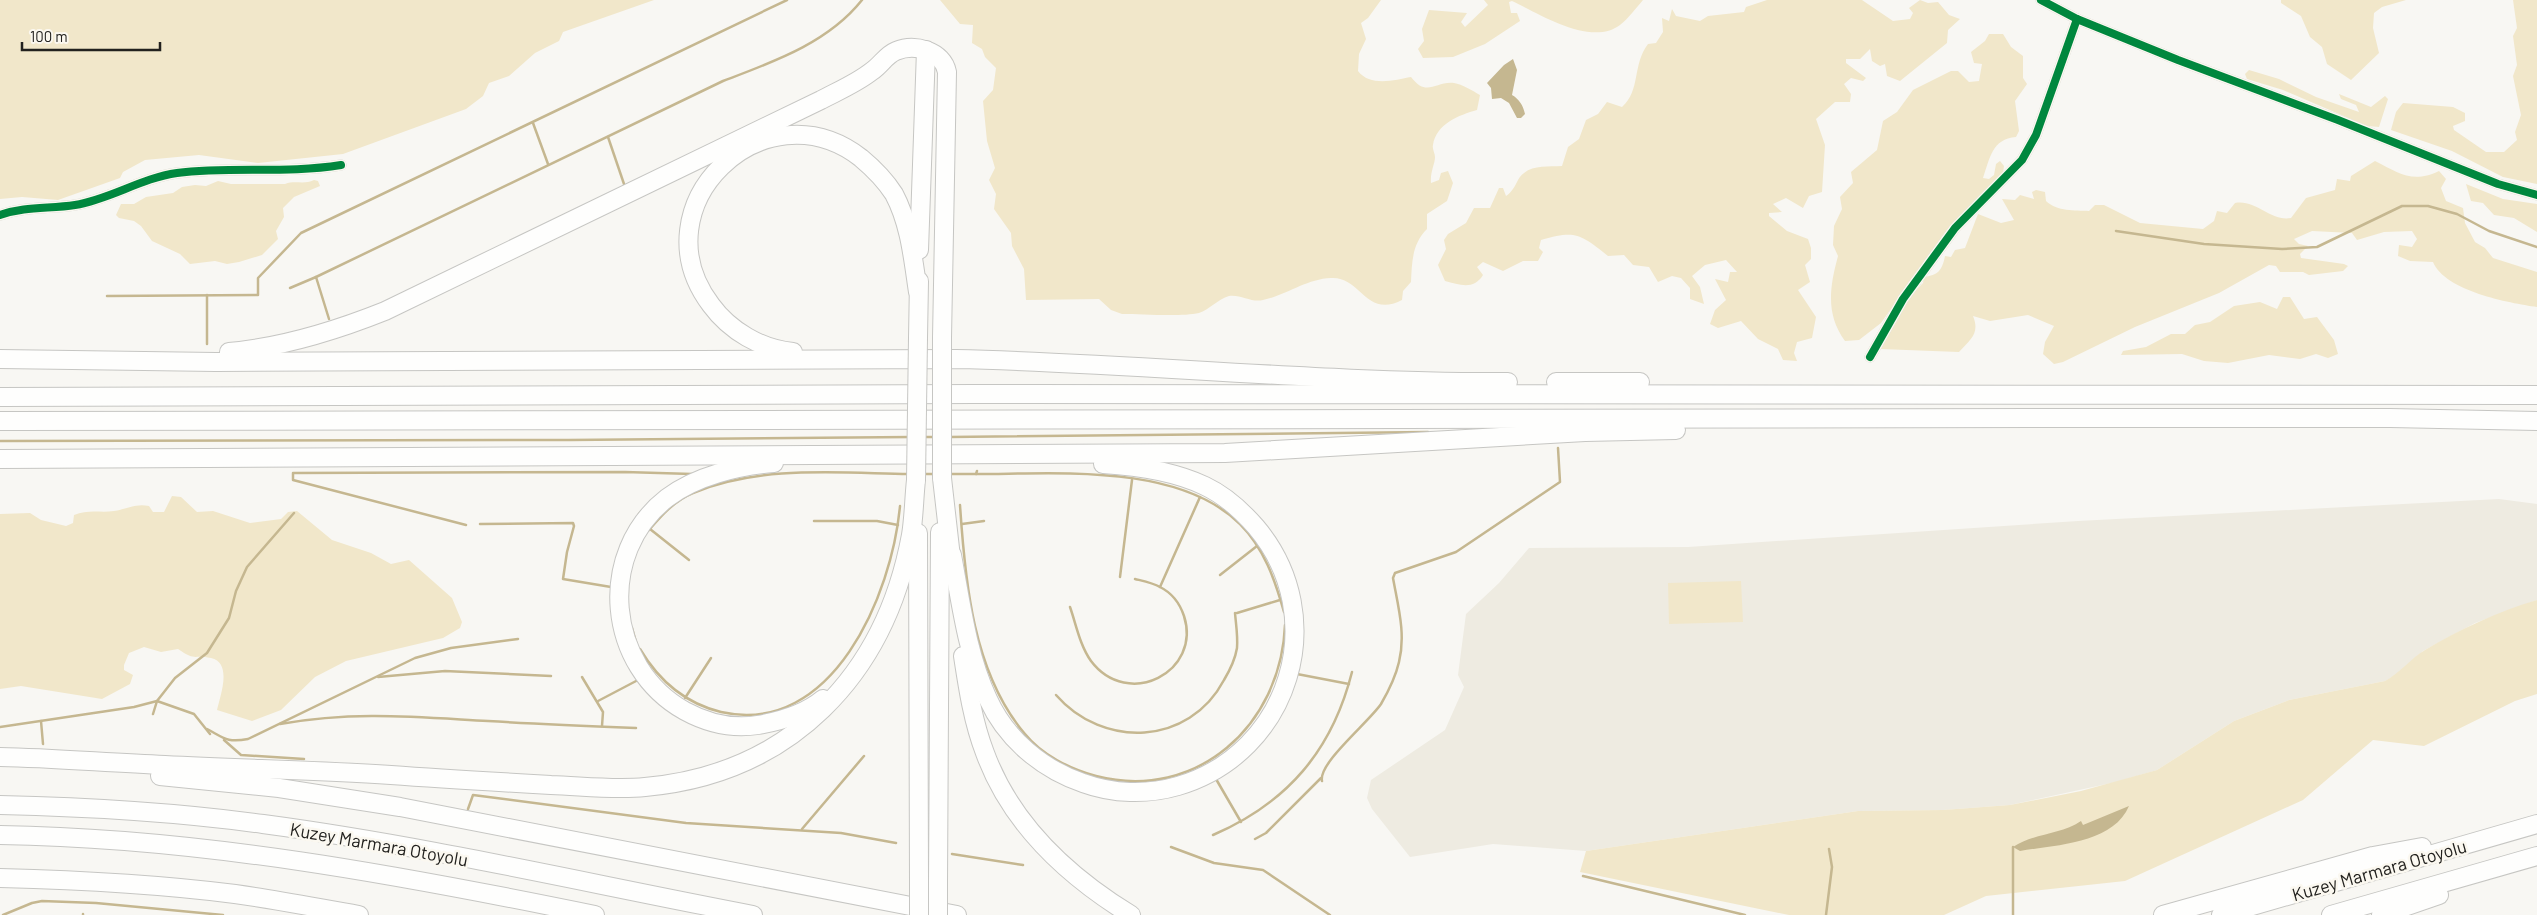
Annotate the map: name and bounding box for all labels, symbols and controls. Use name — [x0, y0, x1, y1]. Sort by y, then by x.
scale bar — [22, 20, 160, 52]
text: 100 m — [30, 27, 68, 45]
street label: Kuzey Marmara Otoyolu — [288, 817, 470, 871]
street label: Kuzey Marmara Otoyolu — [2289, 835, 2469, 905]

